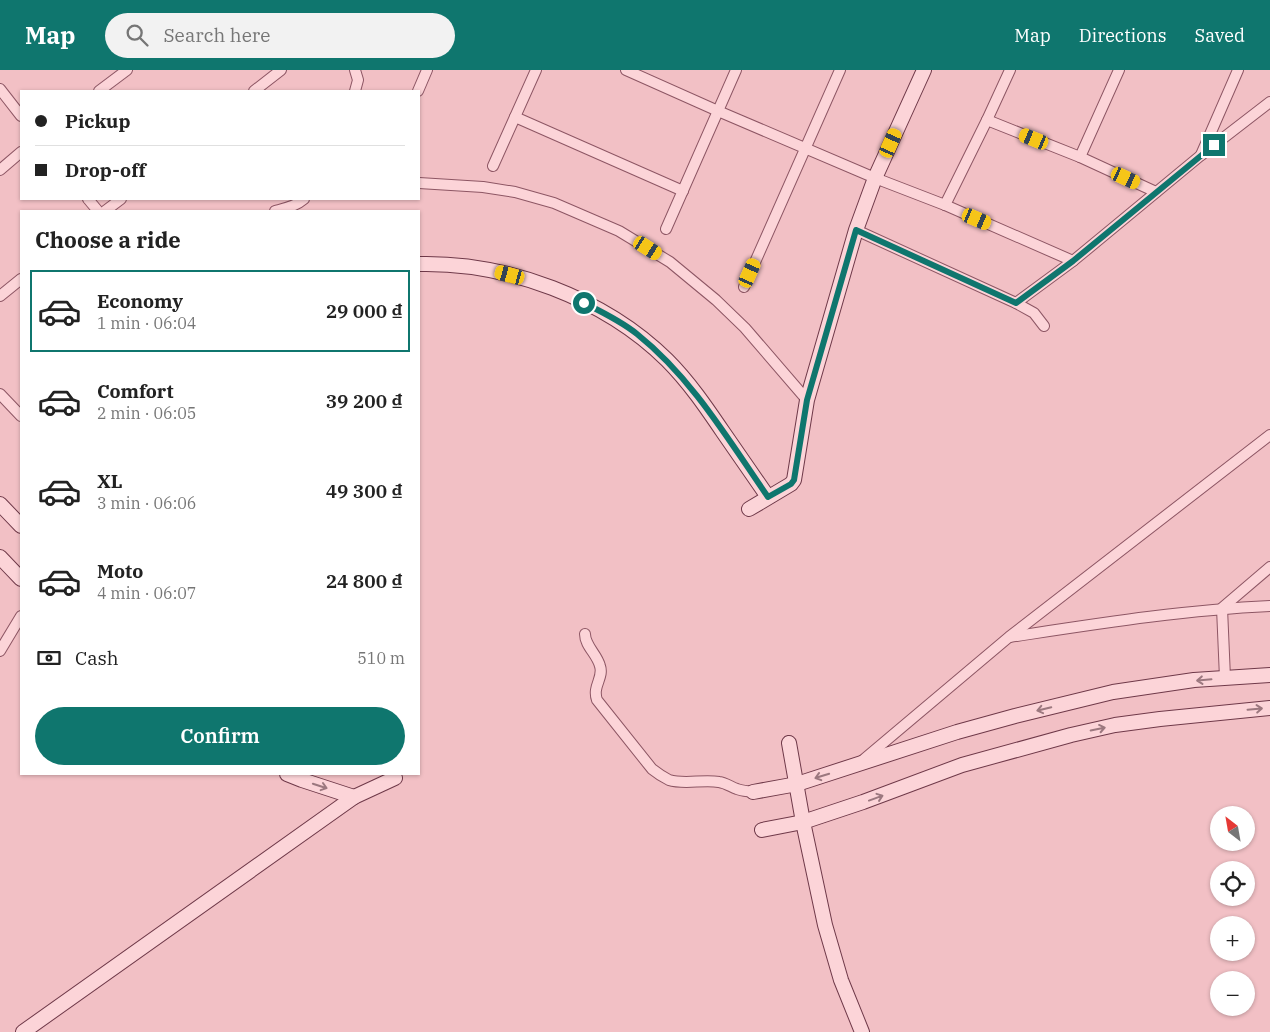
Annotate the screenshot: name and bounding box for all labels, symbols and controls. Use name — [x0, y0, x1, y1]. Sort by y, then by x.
search box — [105, 13, 455, 58]
text: Map — [25, 19, 75, 51]
icon: search — [123, 21, 151, 49]
text: Search here — [163, 23, 270, 47]
text: Map — [1014, 24, 1051, 47]
text: Directions — [1079, 24, 1167, 47]
text: Saved — [1195, 24, 1245, 47]
text: Pickup — [65, 109, 130, 133]
car — [878, 126, 903, 160]
car — [1017, 126, 1050, 152]
route end — [1203, 134, 1225, 156]
text: Drop-off — [65, 158, 146, 182]
car — [1109, 165, 1142, 191]
car — [960, 206, 993, 232]
text: Choose a ride — [35, 225, 181, 254]
car — [631, 234, 664, 262]
car — [737, 256, 762, 290]
car — [493, 264, 526, 286]
icon: car — [37, 289, 82, 334]
text: Economy — [97, 289, 183, 313]
route start — [573, 292, 595, 314]
text: 29 000 ₫ — [326, 299, 403, 323]
text: 1 min · 06:04 — [97, 313, 196, 333]
icon: car — [37, 379, 82, 424]
text: Comfort — [97, 379, 174, 403]
text: 39 200 ₫ — [326, 389, 403, 413]
text: 2 min · 06:05 — [97, 403, 196, 423]
icon: car — [37, 469, 82, 514]
text: XL — [97, 469, 123, 493]
text: 49 300 ₫ — [326, 479, 403, 503]
text: 3 min · 06:06 — [97, 493, 196, 513]
icon: car — [37, 559, 82, 604]
text: Moto — [97, 559, 143, 583]
text: 24 800 ₫ — [326, 569, 403, 593]
text: 4 min · 06:07 — [97, 583, 196, 603]
icon: cash — [35, 644, 63, 672]
text: Cash — [75, 646, 119, 670]
text: 510 m — [357, 648, 405, 668]
one-way arrow — [1196, 675, 1212, 684]
one-way arrow — [1037, 704, 1053, 714]
one-way arrow — [1247, 705, 1263, 714]
button: Confirm — [35, 707, 405, 765]
one-way arrow — [1089, 724, 1105, 733]
one-way arrow — [815, 772, 830, 781]
one-way arrow — [312, 782, 327, 791]
one-way arrow — [868, 792, 883, 802]
north arrow — [1210, 806, 1255, 851]
map controls — [1210, 806, 1255, 1016]
button: locate — [1210, 861, 1255, 906]
button: + — [1210, 916, 1255, 961]
button: − — [1210, 971, 1255, 1016]

